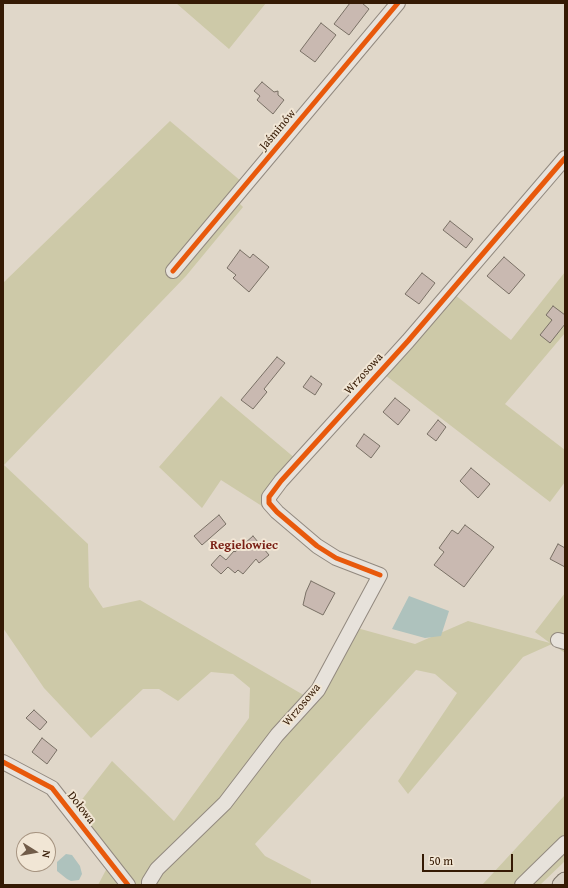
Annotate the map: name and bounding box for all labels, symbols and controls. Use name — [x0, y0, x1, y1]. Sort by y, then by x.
street label: Jaśminów — [257, 107, 299, 153]
street label: Wrzosowa — [342, 350, 386, 398]
district label: Regielowiec — [210, 538, 278, 554]
street label: Wrzosowa — [280, 681, 324, 729]
street label: Dołowa — [64, 789, 98, 827]
north arrow — [16, 832, 56, 872]
scale bar — [424, 846, 515, 872]
text: N — [38, 849, 55, 859]
text: 50 m — [429, 852, 453, 869]

